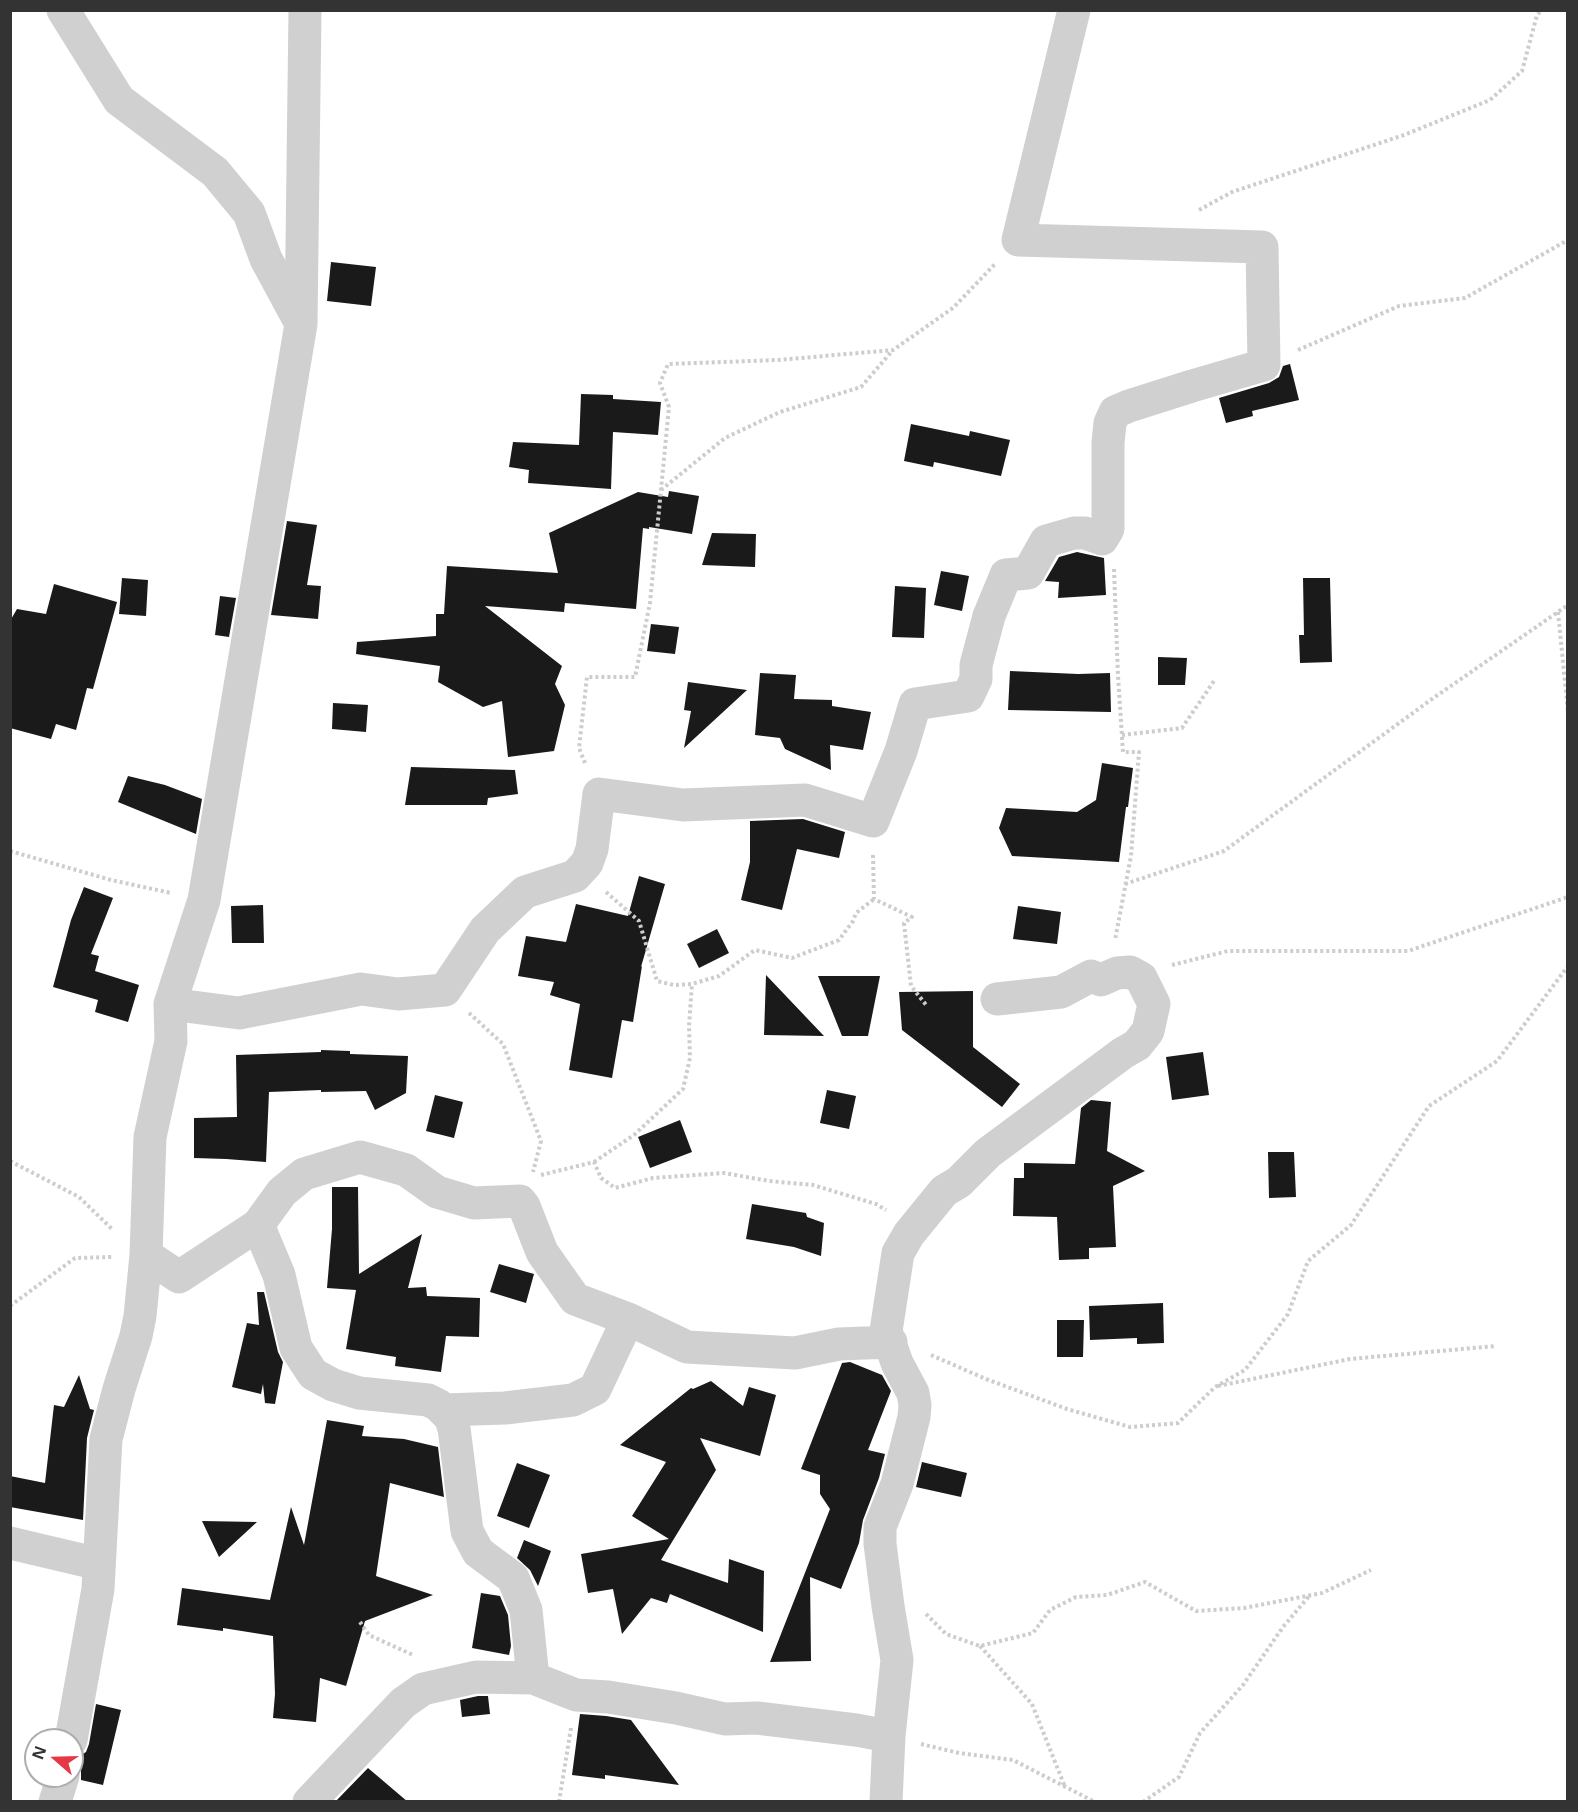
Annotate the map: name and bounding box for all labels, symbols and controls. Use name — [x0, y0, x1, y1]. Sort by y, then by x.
north arrow — [24, 1728, 84, 1788]
text: N — [26, 1743, 52, 1762]

